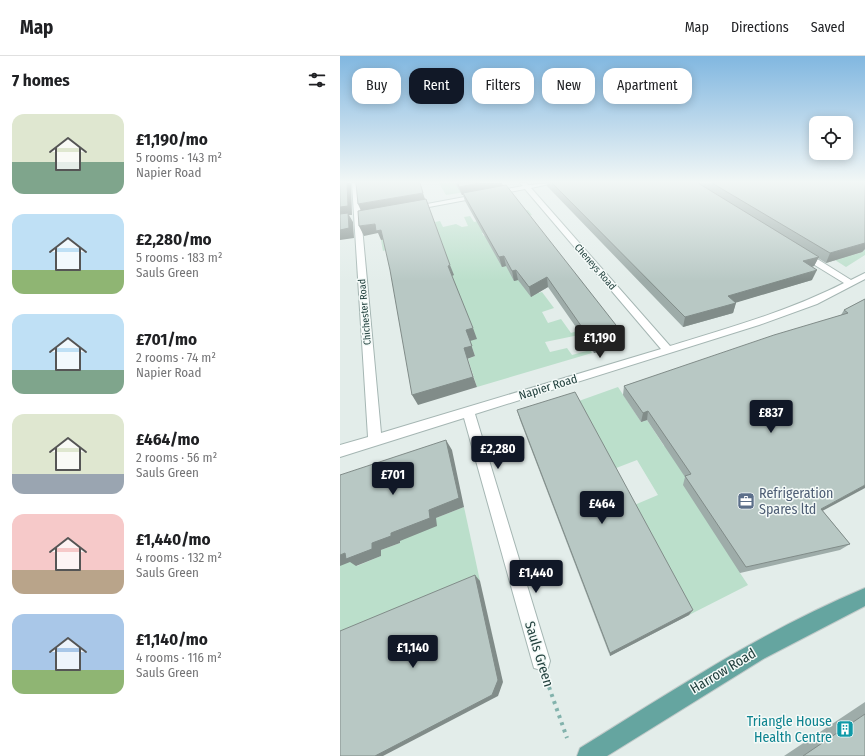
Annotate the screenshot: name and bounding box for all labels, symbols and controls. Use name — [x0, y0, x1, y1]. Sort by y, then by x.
text: Map — [20, 16, 53, 39]
text: Map — [685, 19, 709, 36]
text: Directions — [731, 19, 789, 36]
text: Saved — [811, 19, 845, 36]
chip: Buy — [352, 68, 401, 104]
chip: Rent — [409, 68, 464, 104]
chip: Filters — [472, 68, 534, 104]
chip: New — [542, 68, 595, 104]
chip: Apartment — [603, 68, 692, 104]
icon: filters — [306, 69, 328, 91]
text: 7 homes — [12, 70, 70, 91]
map controls — [809, 116, 853, 160]
button: locate — [809, 116, 853, 160]
text: £1,190/mo — [136, 129, 208, 150]
icon: home — [44, 130, 92, 178]
text: 5 rooms · 143 m² — [136, 150, 222, 165]
text: Napier Road — [136, 165, 201, 180]
text: £2,280/mo — [136, 229, 212, 250]
icon: home — [44, 230, 92, 278]
street label: Cheneys Road — [572, 242, 618, 292]
text: 5 rooms · 183 m² — [136, 250, 222, 265]
text: Sauls Green — [136, 265, 199, 280]
street label: Chichester Road — [356, 279, 374, 345]
pin: £1,190 — [567, 325, 633, 359]
text: £701/mo — [136, 329, 197, 350]
icon: home — [44, 330, 92, 378]
text: £1,190 — [584, 330, 616, 345]
text: 2 rooms · 74 m² — [136, 350, 216, 365]
text: Napier Road — [136, 365, 201, 380]
street label: Napier Road — [517, 371, 579, 403]
pin: £837 — [747, 400, 795, 434]
text: £837 — [759, 405, 783, 420]
text: £464/mo — [136, 429, 199, 450]
icon: home — [44, 430, 92, 478]
pin: £2,280 — [465, 436, 531, 470]
text: £2,280 — [480, 441, 516, 456]
text: 2 rooms · 56 m² — [136, 450, 217, 465]
pin: £701 — [369, 462, 417, 496]
text: Sauls Green — [136, 465, 199, 480]
text: £701 — [381, 467, 405, 482]
place label: Refrigeration Spares ltd — [759, 485, 833, 518]
pin: £464 — [578, 491, 626, 525]
office icon: Refrigeration Spares ltd — [736, 491, 756, 511]
text: £464 — [589, 496, 615, 511]
text: £1,440/mo — [136, 529, 211, 550]
icon: home — [44, 530, 92, 578]
text: 4 rooms · 132 m² — [136, 550, 222, 565]
pin: £1,440 — [503, 560, 569, 594]
text: Sauls Green — [136, 565, 199, 580]
text: £1,440 — [519, 565, 553, 580]
street label: Sauls Green — [521, 619, 557, 689]
text: £1,140/mo — [136, 629, 208, 650]
icon: home — [44, 630, 92, 678]
pin: £1,140 — [380, 635, 446, 669]
text: £1,140 — [397, 640, 429, 655]
street label: Harrow Road — [687, 645, 759, 697]
text: 4 rooms · 116 m² — [136, 650, 222, 665]
text: Sauls Green — [136, 665, 199, 680]
place label: Triangle House Health Centre — [747, 713, 832, 746]
building icon: Triangle House Health Centre — [835, 719, 855, 739]

